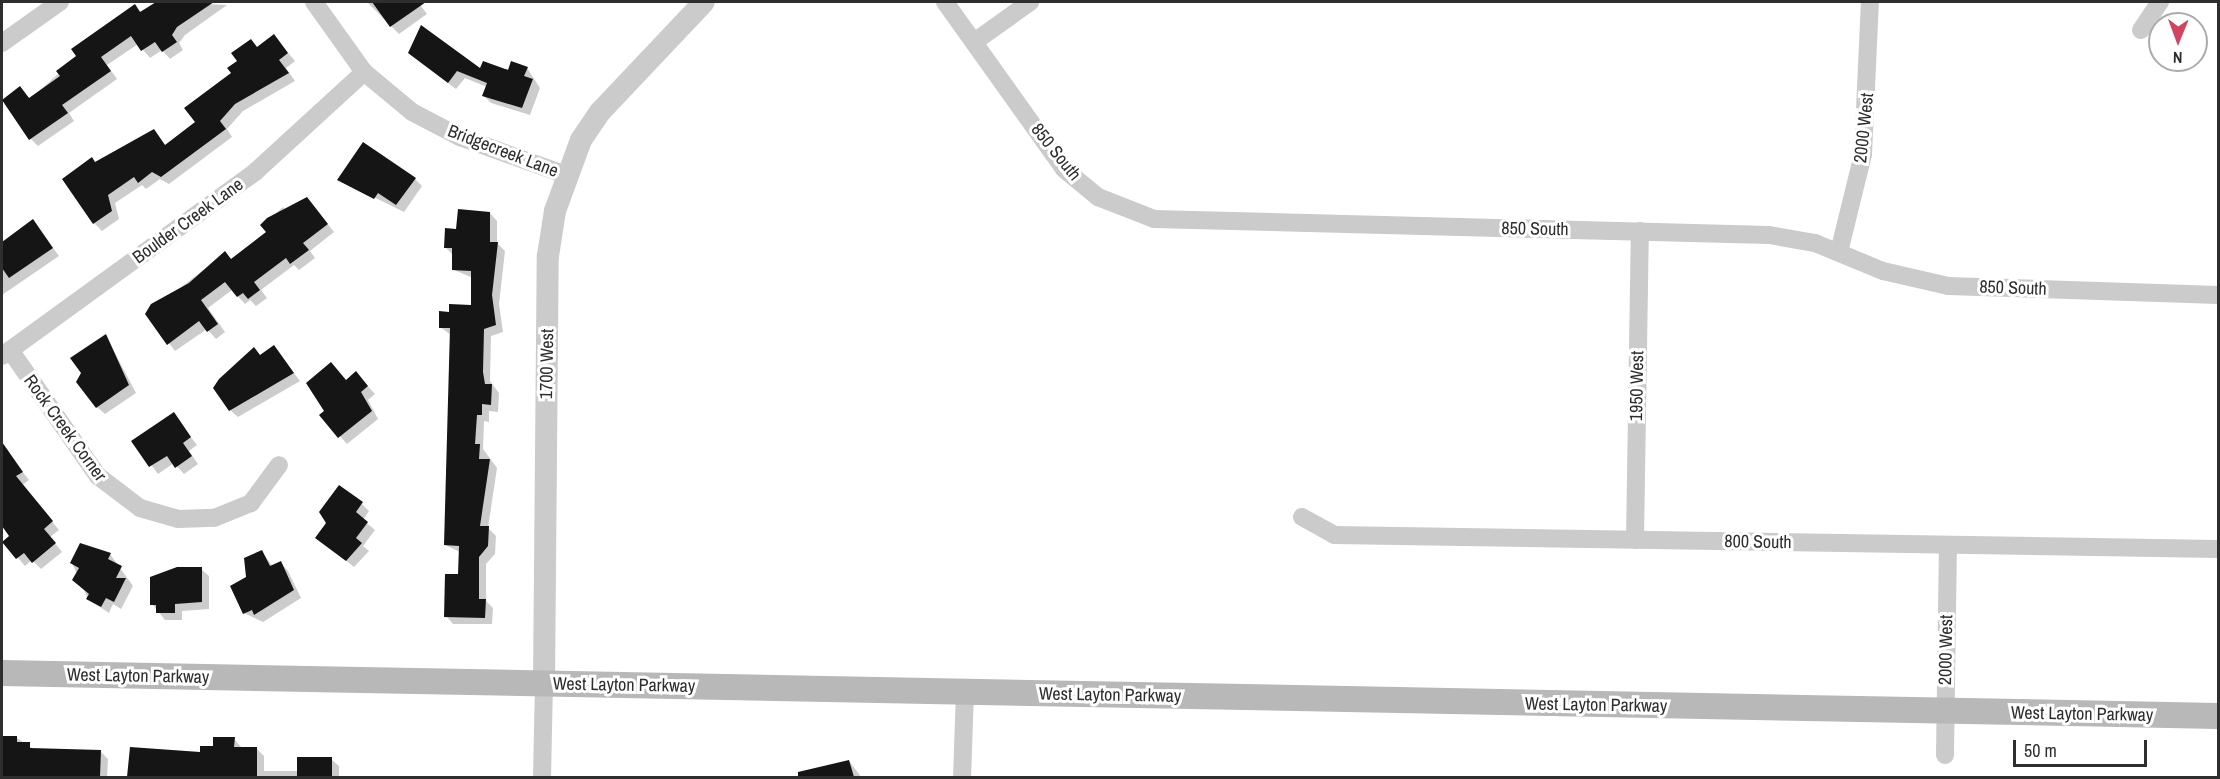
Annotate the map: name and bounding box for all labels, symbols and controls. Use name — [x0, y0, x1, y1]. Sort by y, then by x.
north arrow — [2148, 12, 2208, 72]
text: N — [2173, 47, 2183, 69]
street label: 2000 West — [1850, 92, 1878, 164]
street label: 850 South — [1026, 119, 1086, 185]
street label: Bridgecreek Lane — [445, 120, 561, 182]
street label: Boulder Creek Lane — [129, 174, 247, 268]
street label: 850 South — [1501, 218, 1569, 240]
street label: 850 South — [1979, 276, 2047, 300]
street label: 1700 West — [536, 329, 558, 399]
street label: 1950 West — [1626, 351, 1648, 421]
street label: Rock Creek Corner — [19, 371, 111, 485]
street label: 800 South — [1724, 531, 1792, 553]
street label: 2000 West — [1935, 615, 1957, 685]
street label: West Layton Parkway — [67, 664, 209, 688]
street label: West Layton Parkway — [553, 673, 695, 697]
street label: West Layton Parkway — [1039, 683, 1181, 707]
street label: West Layton Parkway — [1525, 693, 1667, 717]
street label: West Layton Parkway — [2011, 702, 2153, 726]
scale bar — [2016, 728, 2150, 766]
text: 50 m — [2024, 738, 2057, 763]

